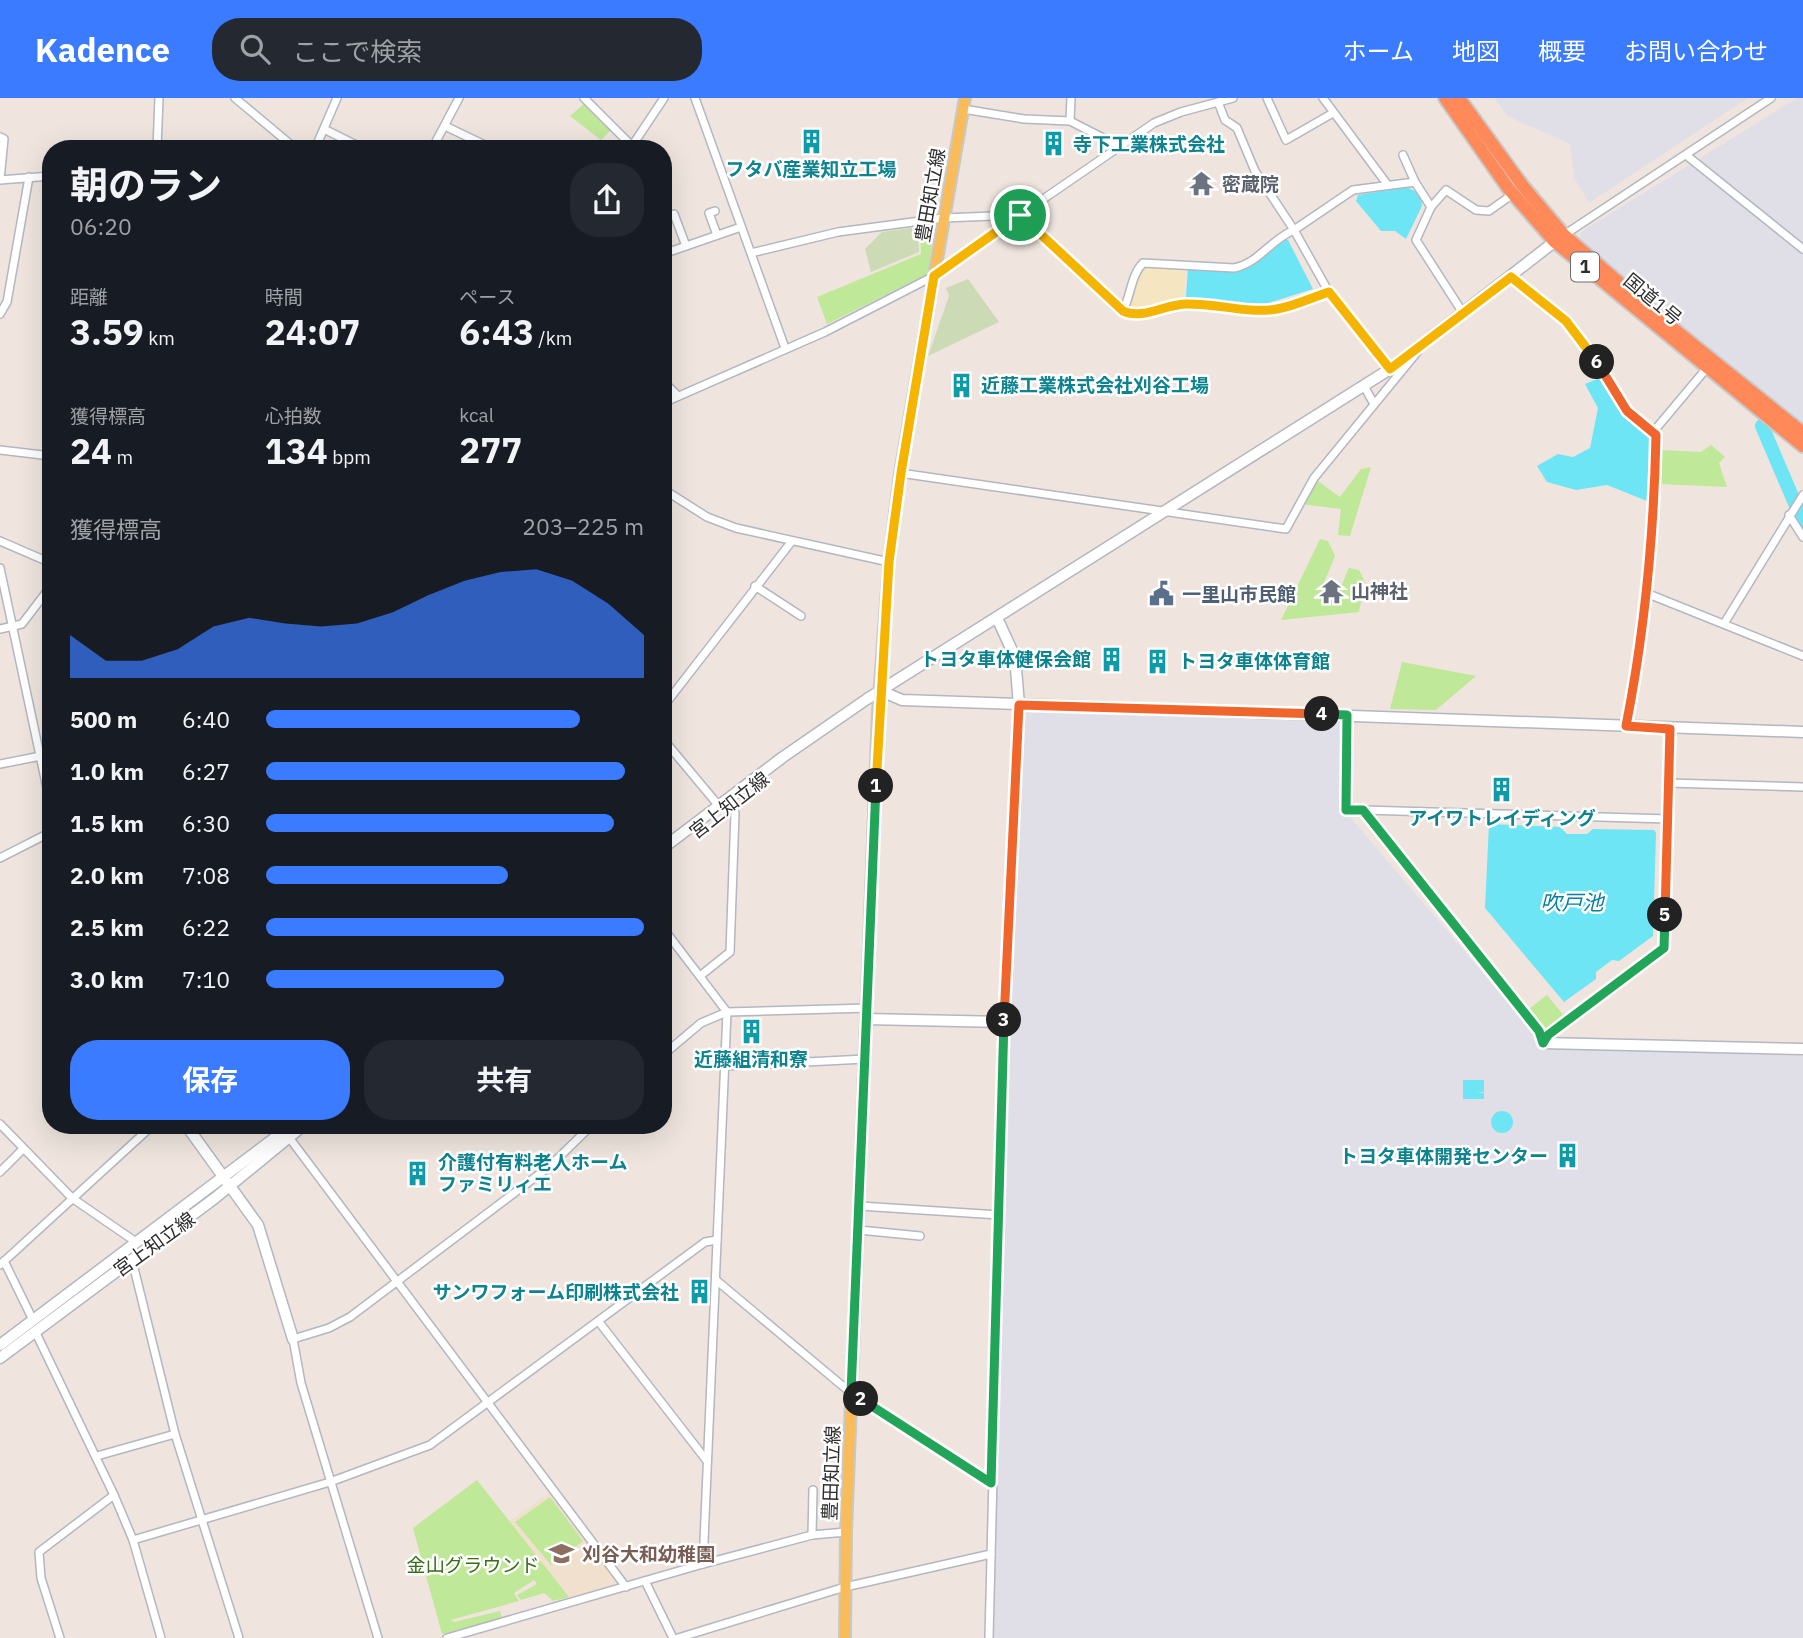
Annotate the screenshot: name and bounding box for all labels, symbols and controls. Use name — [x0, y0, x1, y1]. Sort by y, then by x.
search box — [212, 18, 702, 81]
text: Kadence — [35, 28, 170, 71]
icon: search — [236, 30, 274, 68]
text: ここで検索 — [292, 34, 422, 68]
text: ホーム — [1343, 35, 1414, 67]
text: 地図 — [1452, 35, 1500, 67]
text: 概要 — [1538, 35, 1586, 67]
text: お問い合わせ — [1624, 35, 1768, 67]
building icon: フタバ産業知立工場 — [797, 127, 825, 155]
building icon: 寺下工業株式会社 — [1039, 130, 1067, 158]
place label: 寺下工業株式会社 — [1073, 132, 1225, 156]
street label: 豊田知立線 — [910, 146, 950, 244]
place label: フタバ産業知立工場 — [725, 157, 897, 181]
text: 朝のラン — [70, 160, 222, 209]
button: share — [570, 163, 644, 237]
temple icon: 密蔵院 — [1188, 170, 1216, 198]
place label: 密蔵院 — [1222, 172, 1279, 196]
pin — [990, 185, 1050, 245]
icon: arrive — [1001, 196, 1039, 234]
text: 06:20 — [70, 211, 132, 241]
road number: 1 — [1571, 252, 1599, 282]
street label: 国道1号 — [1619, 268, 1687, 330]
text: 距離 — [70, 285, 108, 309]
text: 時間 — [265, 285, 303, 309]
text: ペース — [459, 285, 515, 309]
text: 3.59 — [70, 309, 144, 355]
text: 24:07 — [265, 309, 360, 355]
text: 6:43 — [459, 309, 534, 355]
text: km — [144, 326, 175, 350]
text: /km — [534, 326, 572, 350]
pin: 6 — [1580, 344, 1614, 380]
text: 6 — [1591, 349, 1602, 373]
building icon: 近藤工業株式会社刈谷工場 — [947, 371, 975, 399]
place label: 近藤工業株式会社刈谷工場 — [981, 373, 1209, 397]
text: kcal — [459, 403, 494, 427]
text: 獲得標高 — [70, 404, 146, 428]
text: 心拍数 — [265, 404, 322, 428]
text: 277 — [459, 427, 522, 473]
text: 24 — [70, 428, 112, 474]
text: 134 — [265, 428, 328, 474]
text: m — [112, 445, 133, 469]
text: bpm — [328, 445, 371, 469]
text: 203–225 m — [522, 511, 644, 541]
text: 獲得標高 — [70, 514, 162, 544]
temple icon: 山神社 — [1317, 577, 1345, 605]
place label: 山神社 — [1351, 579, 1408, 603]
public building icon: 一里山市民館 — [1148, 580, 1176, 608]
place label: 一里山市民館 — [1182, 582, 1296, 606]
building icon: トヨタ車体健保会館 — [1097, 645, 1125, 673]
place label: トヨタ車体健保会館 — [920, 647, 1091, 671]
building icon: トヨタ車体体育館 — [1144, 647, 1172, 675]
place label: トヨタ車体体育館 — [1178, 649, 1330, 673]
pin: 4 — [1304, 696, 1340, 732]
text: 4 — [1316, 701, 1327, 725]
text: 500 m — [70, 704, 137, 734]
text: 6:40 — [182, 704, 230, 734]
text: 1.0 km — [70, 756, 144, 786]
text: 6:27 — [182, 756, 230, 786]
street label: 宮上知立線 — [684, 766, 774, 844]
pin: 1 — [858, 768, 894, 804]
text: 1 — [870, 773, 881, 797]
building icon: アイワトレイディング — [1488, 776, 1516, 804]
place label: アイワトレイディング — [1408, 806, 1596, 830]
text: 1.5 km — [70, 808, 144, 838]
text: 6:30 — [182, 808, 230, 838]
text: 2.0 km — [70, 860, 144, 890]
text: 7:08 — [182, 860, 230, 890]
water label: 吹戸池 — [1541, 888, 1605, 916]
pin: 5 — [1648, 898, 1682, 932]
text: 5 — [1659, 902, 1670, 926]
text: 2.5 km — [70, 912, 144, 942]
text: 6:22 — [182, 912, 230, 942]
text: 3.0 km — [70, 964, 144, 994]
text: 7:10 — [182, 964, 230, 994]
pin: 3 — [986, 1002, 1021, 1038]
text: 3 — [998, 1007, 1009, 1031]
building icon: 近藤組清和寮 — [737, 1017, 765, 1045]
button: 保存 — [70, 1040, 350, 1120]
button: 共有 — [364, 1040, 644, 1120]
place label: 近藤組清和寮 — [694, 1047, 808, 1071]
building icon: トヨタ車体開発センター — [1554, 1142, 1582, 1170]
place label: トヨタ車体開発センター — [1339, 1144, 1548, 1168]
place label: 介護付有料老人ホーム ファミリィエ — [438, 1150, 627, 1196]
building icon: 介護付有料老人ホーム ファミリィエ — [404, 1159, 432, 1187]
street label: 宮上知立線 — [109, 1206, 199, 1282]
building icon: サンワフォーム印刷株式会社 — [685, 1278, 713, 1306]
place label: サンワフォーム印刷株式会社 — [433, 1280, 679, 1304]
pin: 2 — [844, 1382, 878, 1416]
text: 2 — [855, 1386, 866, 1410]
street label: 豊田知立線 — [817, 1425, 845, 1521]
school or university icon: 刈谷大和幼稚園 — [548, 1540, 576, 1568]
place label: 刈谷大和幼稚園 — [582, 1542, 715, 1566]
park label: 金山グラウンド — [406, 1553, 540, 1577]

